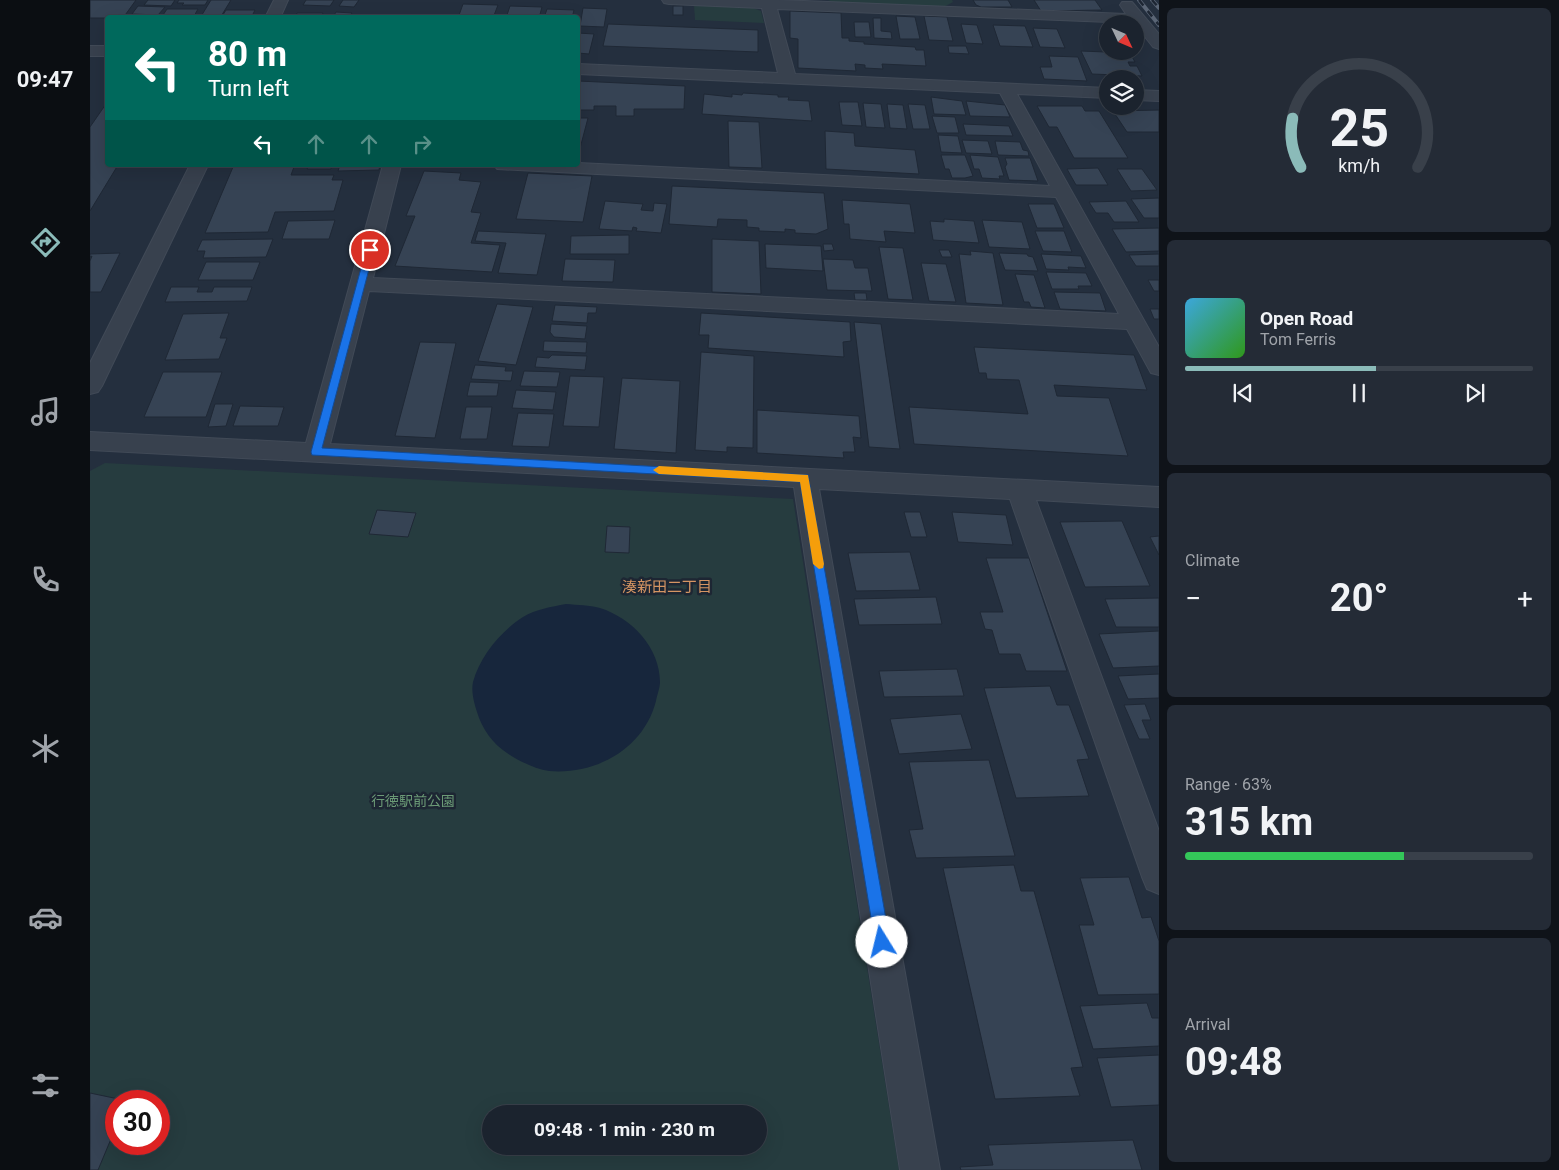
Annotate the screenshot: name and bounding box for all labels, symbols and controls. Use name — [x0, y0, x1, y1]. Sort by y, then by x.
north arrow — [1099, 15, 1144, 60]
map controls — [1099, 15, 1144, 115]
text: 80 m — [208, 34, 287, 75]
icon: left — [125, 35, 190, 100]
text: 09:47 — [17, 67, 73, 92]
button: layers — [1099, 70, 1144, 115]
text: Turn left — [208, 76, 289, 101]
text: 25 — [1329, 98, 1389, 159]
icon: left — [249, 130, 277, 158]
icon: ahead — [302, 130, 330, 158]
icon: ahead — [355, 130, 383, 158]
icon: right — [408, 130, 436, 158]
text: km/h — [1338, 155, 1380, 176]
icon: directions — [28, 225, 63, 260]
pin — [349, 229, 391, 271]
icon: arrive — [356, 236, 384, 264]
text: Open Road — [1260, 307, 1353, 330]
text: Tom Ferris — [1260, 330, 1336, 349]
icon: previous — [1229, 379, 1257, 407]
icon: pause — [1345, 379, 1373, 407]
icon: next — [1461, 379, 1489, 407]
icon: music — [28, 394, 63, 429]
text: Climate — [1185, 551, 1240, 570]
icon: phone — [28, 562, 63, 597]
text: 20° — [1330, 576, 1388, 620]
district label: 湊新田二丁目 — [622, 578, 712, 596]
text: − — [1185, 582, 1201, 615]
text: + — [1517, 582, 1533, 615]
icon: climate — [28, 731, 63, 766]
text: Range · 63% — [1185, 775, 1272, 794]
park label: 行徳駅前公園 — [371, 793, 455, 809]
text: 315 km — [1185, 800, 1313, 844]
icon: car — [28, 900, 63, 935]
position arrow — [855, 915, 907, 967]
text: Arrival — [1185, 1015, 1230, 1034]
text: 09:48 — [1185, 1040, 1283, 1084]
icon: filters — [28, 1068, 63, 1103]
speed limit sign: 30 — [105, 1090, 170, 1155]
text: 09:48 · 1 min · 230 m — [534, 1118, 715, 1141]

